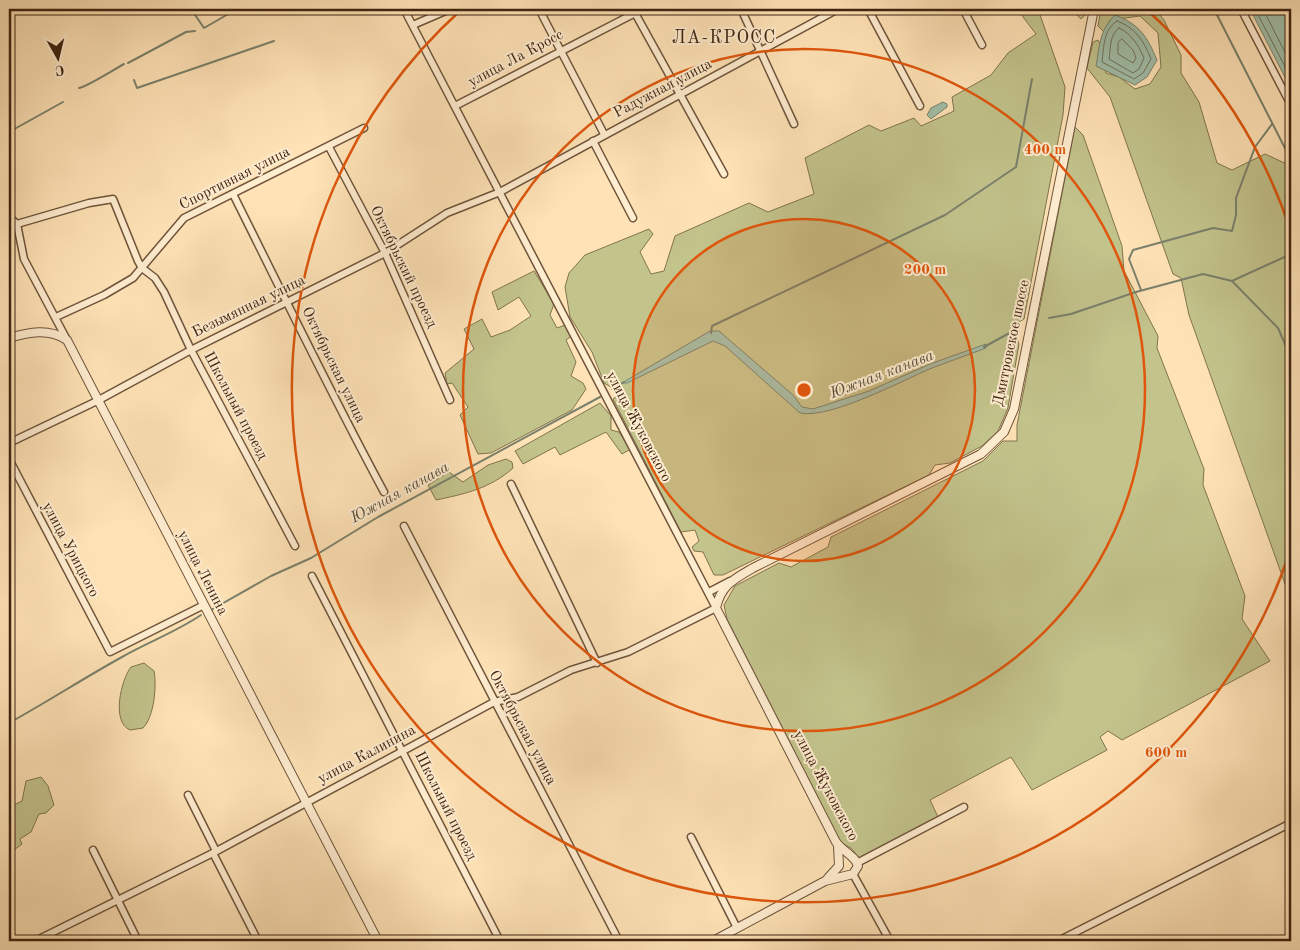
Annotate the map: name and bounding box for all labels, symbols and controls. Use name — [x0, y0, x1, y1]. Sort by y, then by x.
street label: улица Ла Кросс — [466, 28, 566, 90]
district label: ЛА-КРОСС — [672, 29, 776, 47]
north arrow — [32, 32, 82, 82]
street label: Радужная улица — [611, 56, 715, 121]
text: С — [54, 62, 65, 77]
text: 400 m — [1024, 143, 1066, 158]
street label: Спортивная улица — [177, 144, 293, 213]
street label: Октябрьский проезд — [367, 204, 439, 331]
text: 200 m — [904, 263, 946, 278]
street label: Безымянная улица — [190, 273, 308, 341]
street label: Дмитровское шоссе — [991, 278, 1033, 408]
street label: Октябрьская улица — [298, 305, 368, 426]
water label: Южная канава — [827, 348, 937, 403]
street label: Школьный проезд — [200, 350, 270, 463]
street label: улица Жуковского — [603, 369, 673, 485]
centre of rings — [795, 381, 813, 399]
water label: Южная канава — [347, 459, 452, 527]
street label: улица Урицкого — [39, 500, 101, 600]
street label: улица Ленина — [174, 528, 230, 618]
street label: Октябрьская улица — [486, 668, 559, 788]
street label: улица Калинина — [316, 723, 419, 787]
street label: улица Жуковского — [790, 728, 860, 844]
text: 600 m — [1145, 746, 1187, 761]
street label: Школьный проезд — [411, 749, 479, 863]

